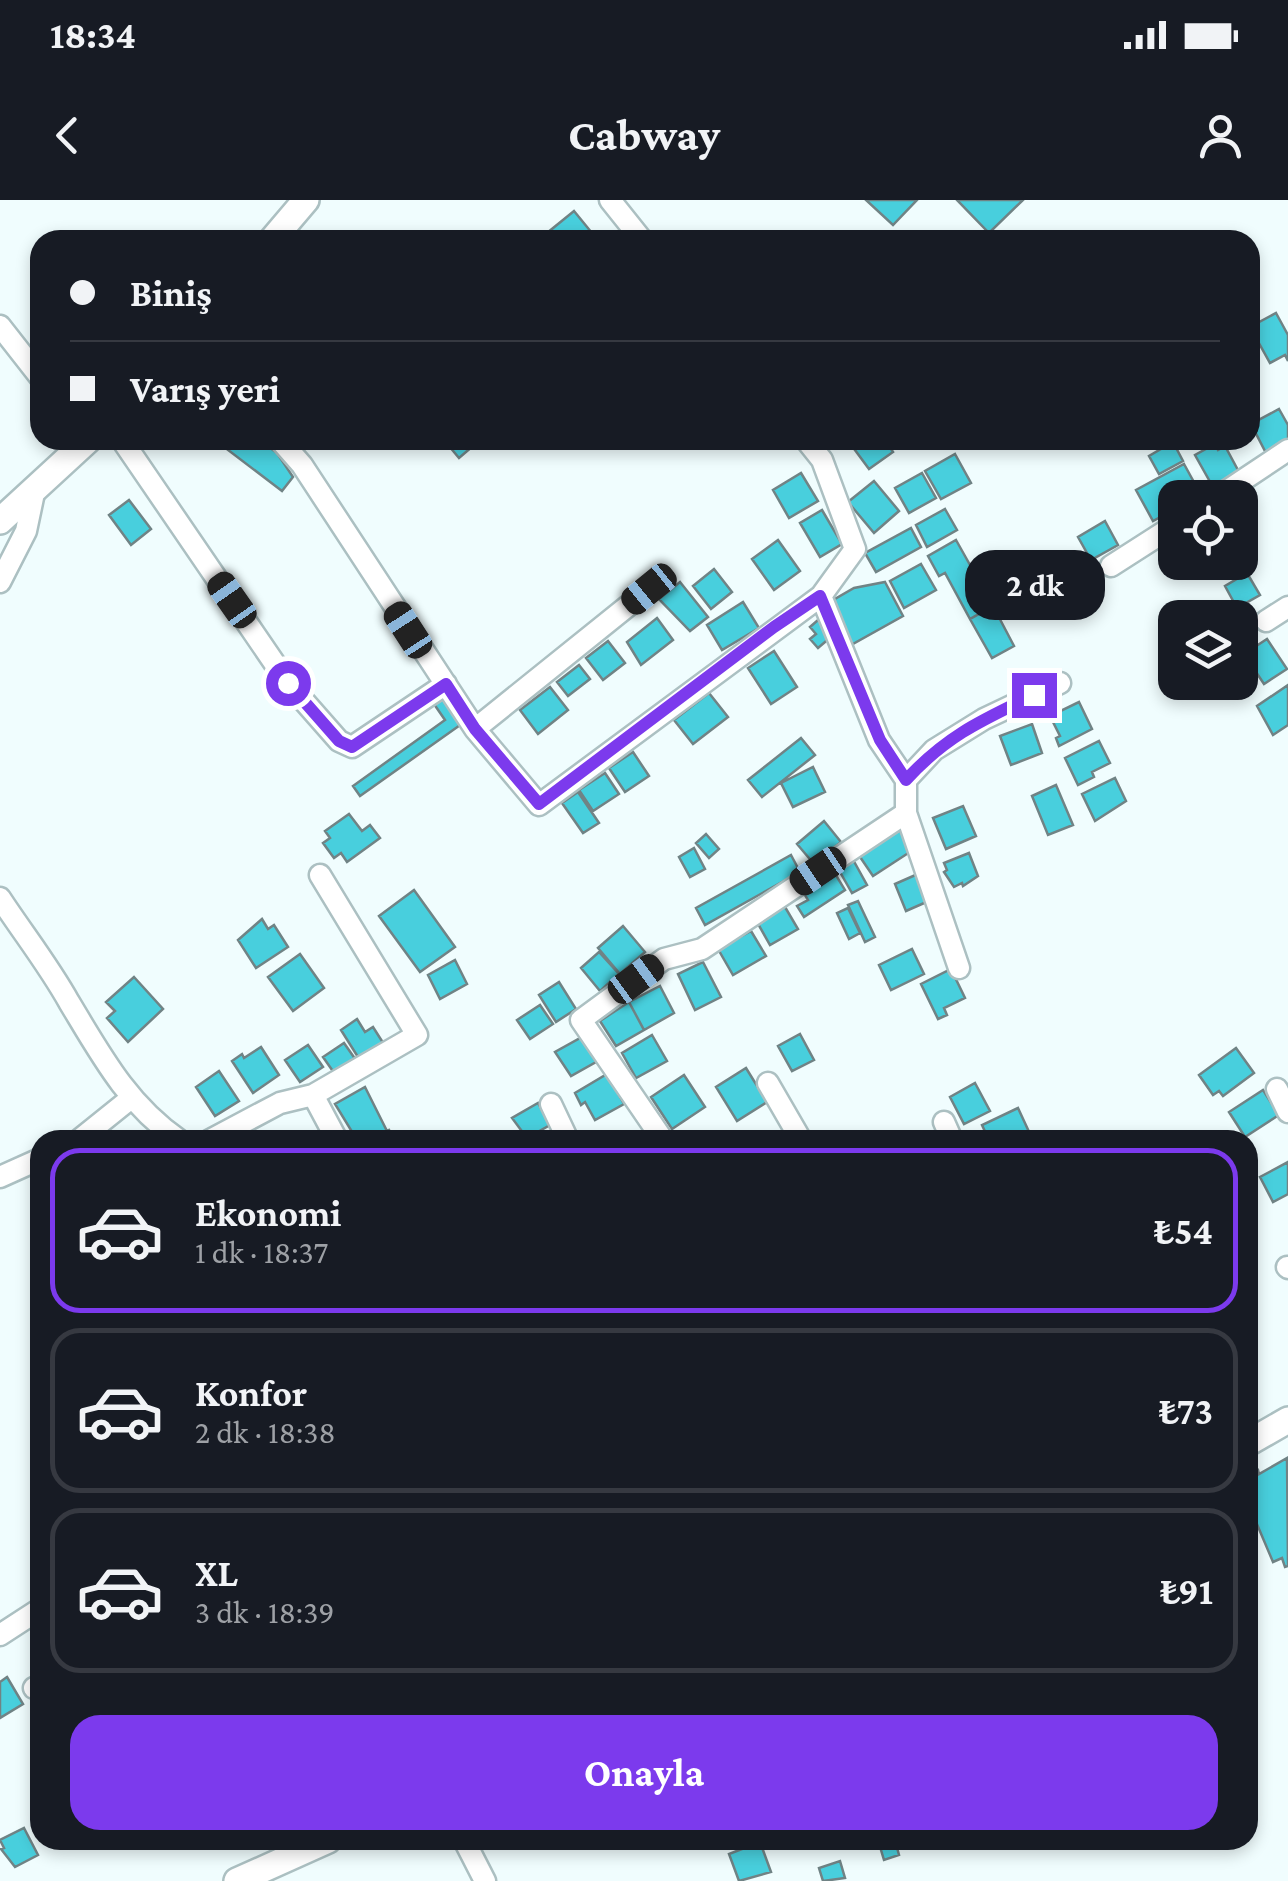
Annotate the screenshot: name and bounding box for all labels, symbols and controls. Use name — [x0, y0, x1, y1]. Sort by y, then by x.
text: 18:34 — [50, 14, 136, 56]
icon: back — [40, 108, 95, 163]
icon: person — [1193, 108, 1248, 163]
text: Cabway — [568, 110, 720, 160]
text: Biniş — [130, 272, 212, 314]
text: Varış yeri — [130, 368, 280, 410]
map controls — [1158, 480, 1258, 700]
button: locate — [1158, 480, 1258, 580]
callout: 2 dk — [964, 550, 1104, 620]
car — [616, 558, 682, 620]
car — [203, 567, 261, 633]
text: 2 dk — [1006, 567, 1064, 603]
car — [379, 597, 437, 663]
button: layers — [1158, 600, 1258, 700]
route start — [266, 661, 311, 706]
route end — [1012, 673, 1057, 718]
car — [785, 842, 851, 900]
car — [603, 949, 669, 1009]
icon: car — [75, 1186, 165, 1276]
text: Ekonomi — [195, 1192, 341, 1234]
text: ₺54 — [1154, 1210, 1213, 1252]
text: 1 dk · 18:37 — [195, 1234, 328, 1270]
icon: car — [75, 1366, 165, 1456]
text: Konfor — [195, 1372, 307, 1414]
text: ₺73 — [1159, 1390, 1213, 1432]
text: 2 dk · 18:38 — [195, 1414, 336, 1450]
icon: car — [75, 1546, 165, 1636]
text: XL — [195, 1552, 238, 1594]
text: ₺91 — [1160, 1570, 1213, 1612]
text: 3 dk · 18:39 — [195, 1594, 334, 1630]
button: Onayla — [70, 1715, 1218, 1830]

